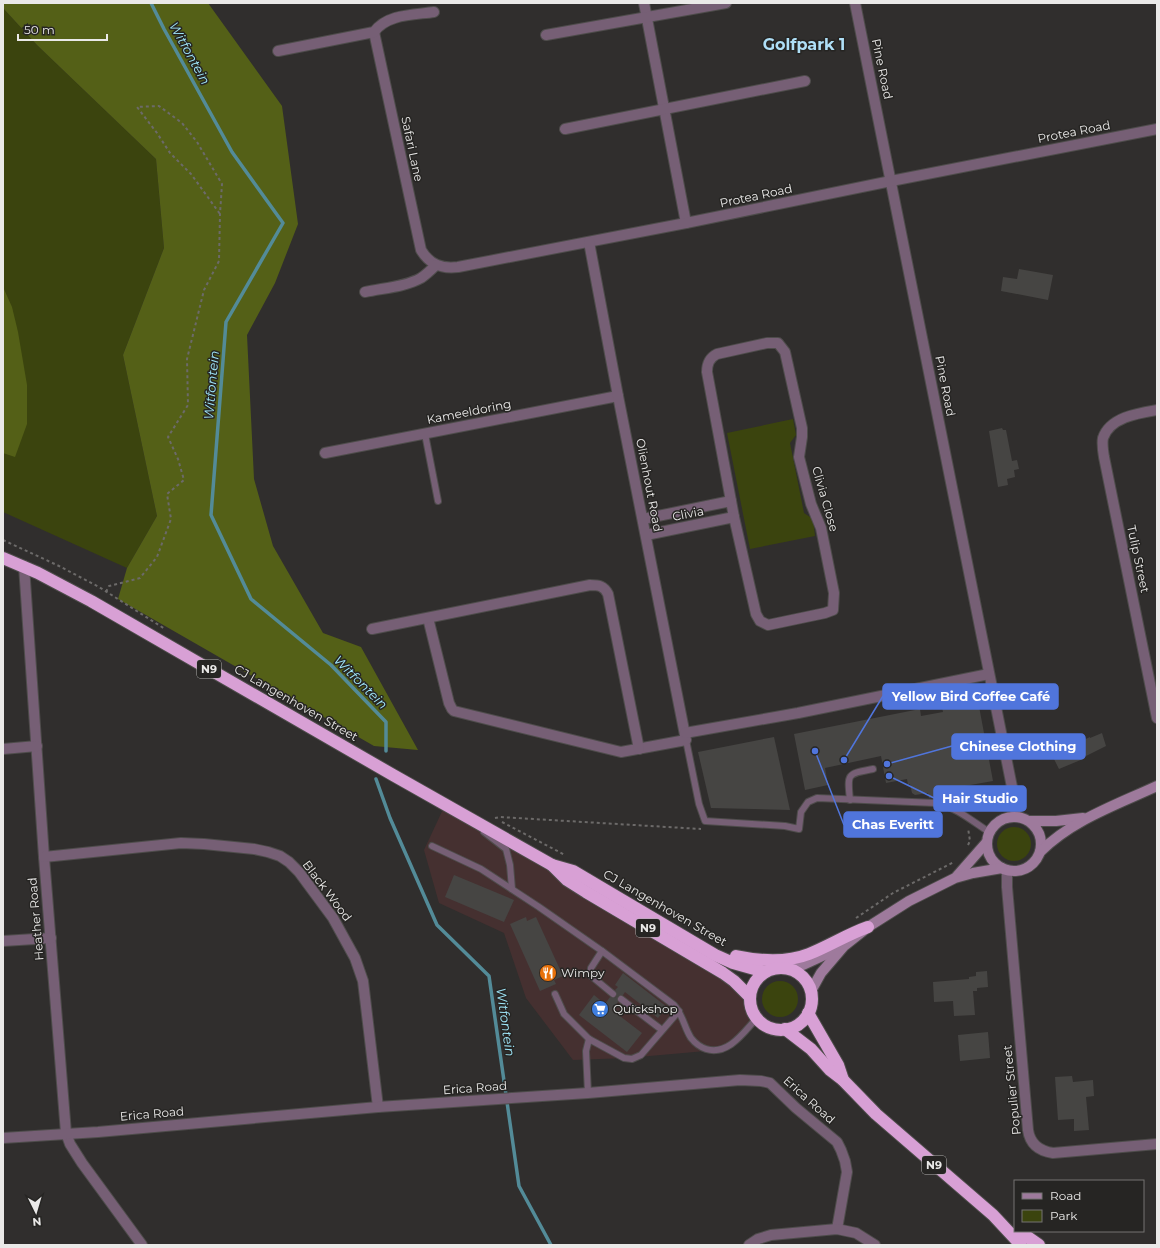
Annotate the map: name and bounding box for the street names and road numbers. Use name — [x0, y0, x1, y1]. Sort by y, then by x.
street label: Pine Road — [869, 37, 896, 101]
street label: Safari Lane — [398, 115, 427, 183]
street label: Protea Road — [1036, 117, 1112, 146]
street label: Protea Road — [718, 180, 794, 211]
street label: Pine Road — [932, 354, 959, 418]
street label: Kameeldoring — [425, 396, 512, 427]
street label: Olienhout Road — [633, 437, 666, 533]
street label: Clivia Close — [809, 464, 842, 533]
street label: Clivia — [671, 503, 705, 524]
street label: Tulip Street — [1124, 524, 1153, 594]
road number: N9 — [197, 660, 221, 678]
street label: CJ Langenhoven Street — [232, 661, 361, 744]
street label: Black Wood — [300, 857, 355, 924]
street label: CJ Langenhoven Street — [601, 866, 730, 949]
street label: Heather Road — [24, 877, 47, 961]
road number: N9 — [636, 919, 660, 937]
street label: Populier Street — [999, 1044, 1024, 1136]
street label: Erica Road — [780, 1073, 838, 1127]
street label: Erica Road — [442, 1078, 508, 1097]
street label: Erica Road — [119, 1103, 185, 1124]
road number: N9 — [922, 1156, 946, 1174]

